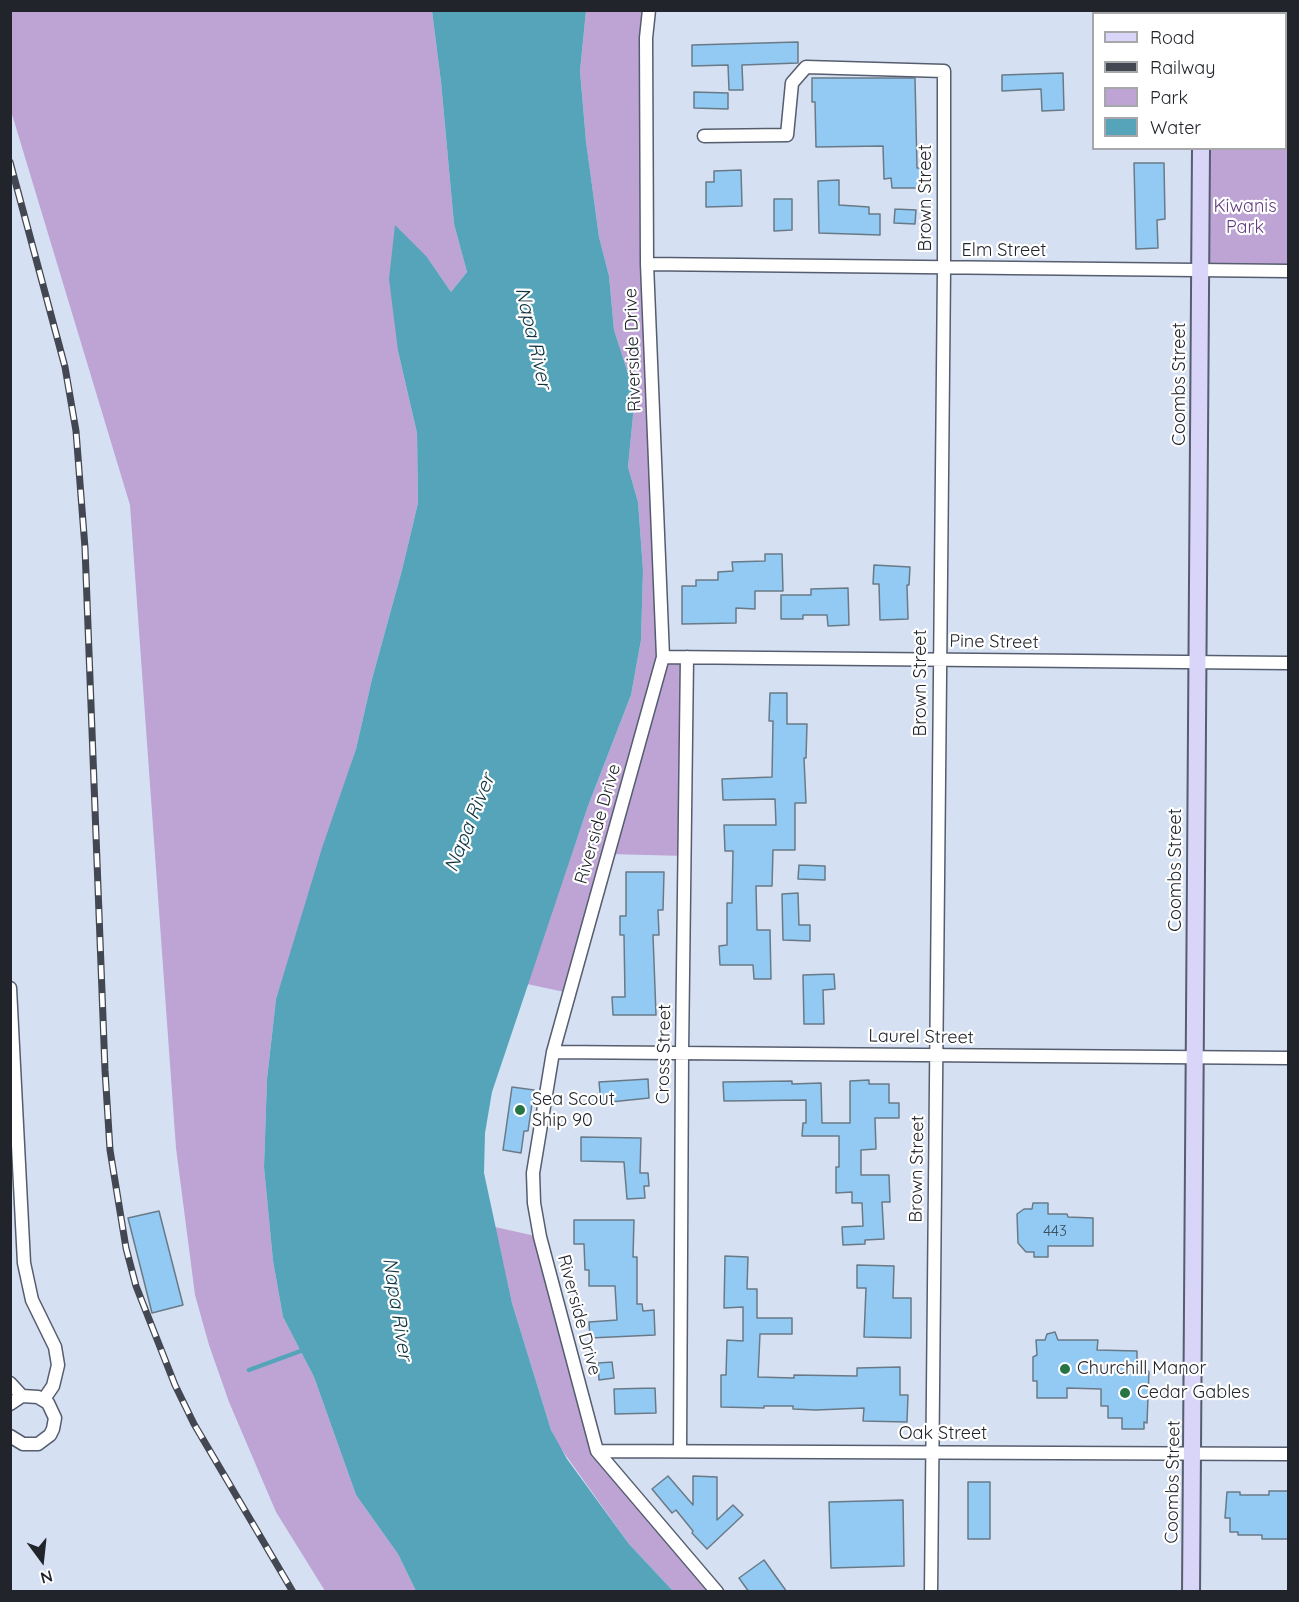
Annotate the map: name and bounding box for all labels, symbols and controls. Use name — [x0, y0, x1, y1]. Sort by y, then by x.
legend — [1092, 12, 1287, 150]
text: Road — [1150, 26, 1195, 49]
text: Railway — [1150, 56, 1216, 79]
text: Park — [1150, 86, 1188, 109]
text: Water — [1150, 116, 1201, 139]
street label: Brown Street — [915, 144, 937, 252]
park label: Kiwanis Park — [1213, 196, 1277, 238]
street label: Elm Street — [962, 240, 1046, 262]
water label: Napa River — [510, 285, 556, 391]
street label: Riverside Drive — [620, 288, 646, 412]
street label: Coombs Street — [1169, 322, 1191, 446]
street label: Brown Street — [910, 629, 932, 737]
street label: Pine Street — [949, 630, 1039, 654]
street label: Riverside Drive — [571, 761, 625, 887]
water label: Napa River — [439, 771, 501, 875]
street label: Coombs Street — [1165, 808, 1187, 932]
street label: Cross Street — [652, 1004, 676, 1104]
street label: Laurel Street — [868, 1025, 974, 1049]
place label: Sea Scout Ship 90 — [532, 1089, 615, 1132]
marker: Sea Scout Ship 90 — [513, 1103, 527, 1117]
street label: Brown Street — [905, 1115, 929, 1223]
house number: 443 — [1043, 1222, 1067, 1240]
street label: Riverside Drive — [553, 1252, 605, 1378]
water label: Napa River — [377, 1256, 417, 1362]
place label: Churchill Manor — [1077, 1358, 1206, 1380]
marker: Churchill Manor — [1058, 1362, 1072, 1376]
place label: Cedar Gables — [1137, 1382, 1250, 1404]
marker: Cedar Gables — [1118, 1386, 1132, 1400]
street label: Coombs Street — [1161, 1420, 1185, 1544]
street label: Oak Street — [899, 1423, 987, 1445]
north arrow — [12, 1530, 72, 1590]
text: N — [38, 1566, 55, 1589]

